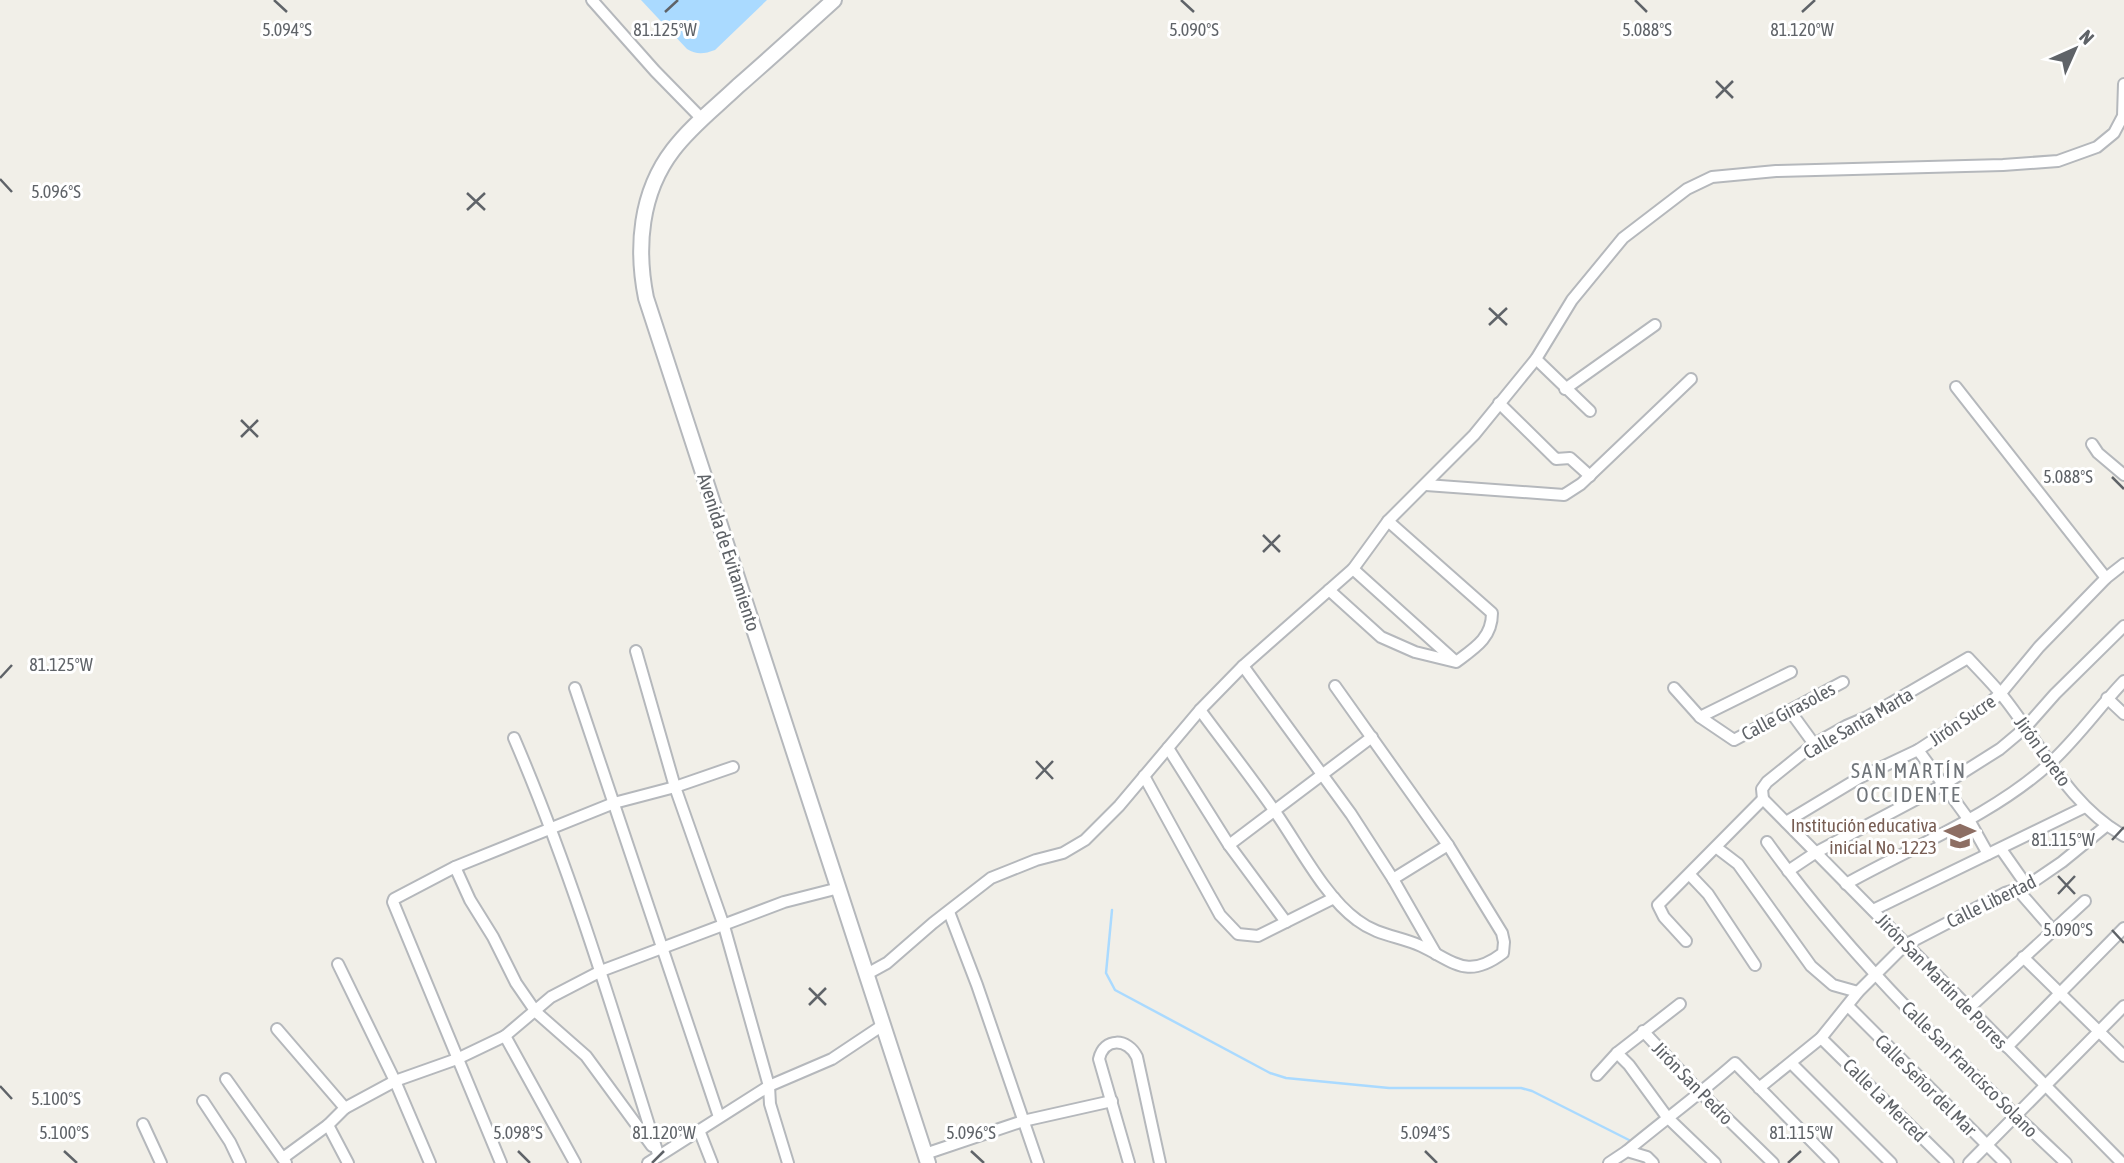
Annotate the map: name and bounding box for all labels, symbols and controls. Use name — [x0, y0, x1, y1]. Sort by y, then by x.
north arrow — [2040, 14, 2110, 84]
text: 5.094°S — [262, 19, 312, 40]
text: 81.125°W — [633, 19, 697, 40]
text: 5.090°S — [1169, 19, 1219, 40]
text: 5.088°S — [1622, 19, 1672, 40]
text: 81.120°W — [1770, 19, 1834, 40]
text: N — [2075, 25, 2099, 49]
text: 5.096°S — [31, 181, 81, 202]
text: 5.088°S — [2043, 466, 2093, 487]
street label: Avenida de Evitamiento — [693, 470, 765, 634]
text: 81.125°W — [29, 654, 93, 675]
street label: Calle Girasoles — [1737, 677, 1839, 745]
street label: Calle Santa Marta — [1799, 683, 1917, 763]
street label: Jirón Sucre — [1925, 690, 1999, 750]
street label: Jirón Loreto — [2010, 712, 2076, 791]
district label: SAN MARTÍN OCCIDENTE — [1851, 758, 1967, 806]
place label: Institución educativa inicial No. 1223 — [1791, 814, 1937, 858]
school or university icon: Institución educativa inicial No. 1223 — [1943, 819, 1977, 853]
text: 81.115°W — [2031, 829, 2095, 850]
street label: Calle Libertad — [1943, 870, 2039, 932]
street label: Jirón San Martín de Porres — [1872, 909, 2012, 1053]
text: 5.090°S — [2043, 919, 2093, 940]
street label: Calle San Francisco Solano — [1897, 996, 2043, 1142]
street label: Calle Señor del Mar — [1871, 1030, 1981, 1140]
street label: Jirón San Pedro — [1648, 1037, 1738, 1129]
street label: Calle La Merced — [1839, 1054, 1931, 1146]
text: 5.100°S — [31, 1088, 81, 1109]
text: 5.100°S — [39, 1122, 89, 1143]
text: 5.098°S — [493, 1122, 543, 1143]
text: 81.120°W — [632, 1122, 696, 1143]
text: 5.096°S — [946, 1122, 996, 1143]
text: 5.094°S — [1400, 1122, 1450, 1143]
text: 81.115°W — [1769, 1122, 1833, 1143]

